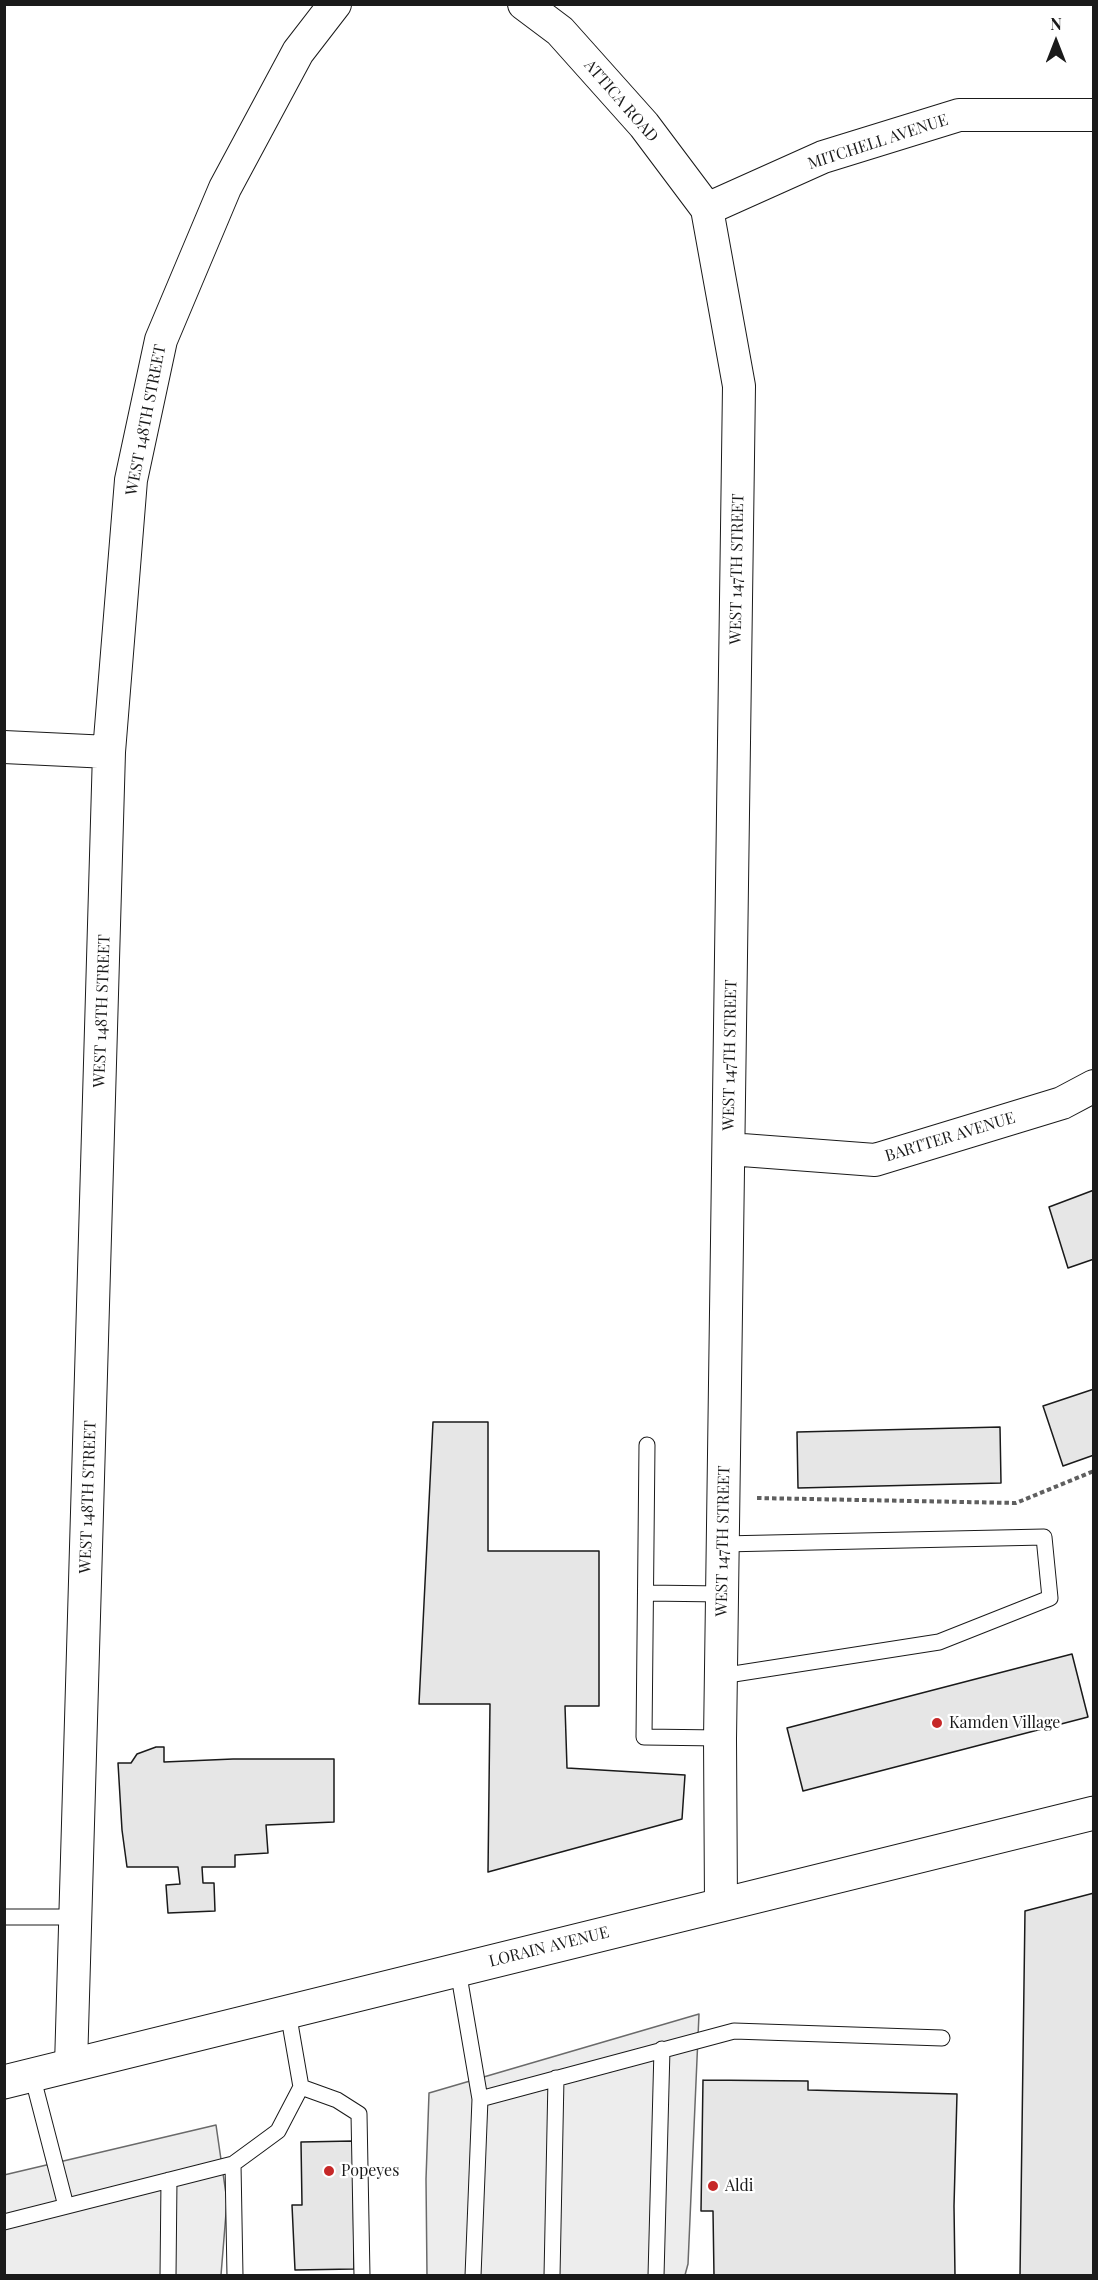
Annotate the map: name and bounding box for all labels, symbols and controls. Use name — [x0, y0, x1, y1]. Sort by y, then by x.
north arrow — [1026, 12, 1086, 72]
text: N — [1050, 13, 1062, 34]
street label: ATTICA ROAD — [580, 56, 662, 146]
street label: MITCHELL AVENUE — [806, 110, 950, 174]
street label: WEST 148TH STREET — [122, 343, 170, 497]
street label: WEST 147TH STREET — [726, 493, 748, 645]
street label: WEST 148TH STREET — [90, 934, 114, 1088]
street label: WEST 147TH STREET — [719, 979, 741, 1131]
street label: BARTTER AVENUE — [883, 1108, 1017, 1166]
street label: WEST 148TH STREET — [76, 1420, 100, 1574]
street label: WEST 147TH STREET — [712, 1465, 734, 1617]
place label: Kamden Village — [949, 1713, 1060, 1733]
marker: Kamden Village — [930, 1716, 944, 1730]
street label: LORAIN AVENUE — [487, 1923, 611, 1971]
place label: Popeyes — [341, 2161, 399, 2181]
marker: Popeyes — [322, 2164, 336, 2178]
place label: Aldi — [725, 2176, 753, 2196]
marker: Aldi — [706, 2179, 720, 2193]

